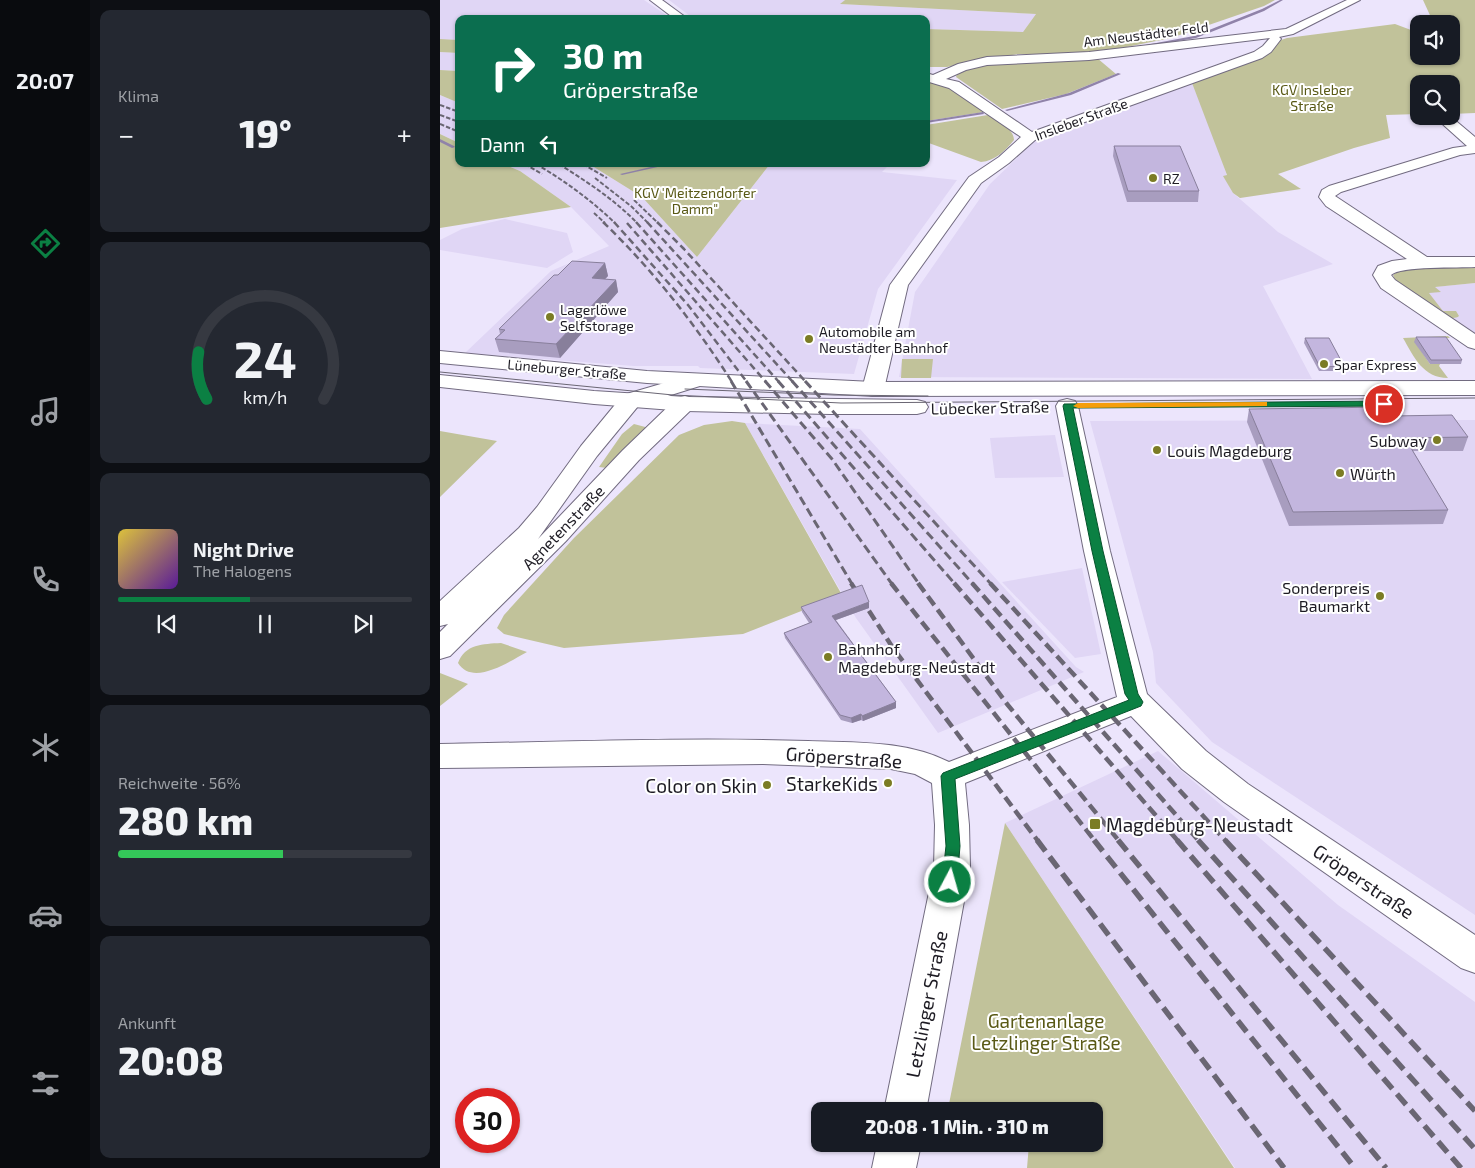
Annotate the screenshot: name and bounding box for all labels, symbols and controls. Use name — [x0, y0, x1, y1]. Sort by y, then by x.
map controls — [1410, 15, 1460, 125]
button: sound — [1410, 15, 1460, 65]
street label: Am Neustädter Feld — [1082, 18, 1210, 50]
text: 30 m — [563, 34, 643, 76]
icon: right — [480, 35, 545, 100]
text: 20:07 — [16, 67, 74, 93]
button: search — [1410, 75, 1460, 125]
text: Gröperstraße — [563, 76, 698, 102]
park label: KGV Insleber Straße — [1272, 81, 1352, 114]
text: Klima — [118, 86, 159, 105]
street label: Insleber Straße — [1032, 94, 1130, 144]
text: 19° — [239, 110, 292, 156]
text: − — [118, 117, 134, 151]
text: + — [397, 117, 412, 151]
icon: left — [535, 130, 563, 158]
text: Dann — [480, 133, 525, 156]
place label: RZ — [1163, 170, 1180, 187]
marker: RZ — [1147, 172, 1159, 184]
park label: KGV 'Meitzendorfer Damm" — [634, 184, 756, 217]
icon: directions — [28, 226, 63, 261]
place label: Lagerlöwe Selfstorage — [560, 301, 634, 334]
marker: Lagerlöwe Selfstorage — [544, 311, 556, 323]
place label: Automobile am Neustädter Bahnhof — [819, 323, 949, 356]
text: 24 — [233, 326, 297, 388]
marker: Automobile am Neustädter Bahnhof — [803, 333, 815, 345]
street label: Lüneburger Straße — [507, 355, 627, 383]
place label: Spar Express — [1334, 356, 1417, 373]
marker: Spar Express — [1318, 358, 1330, 370]
pin — [1363, 383, 1405, 425]
text: km/h — [243, 386, 287, 408]
icon: arrive — [1370, 390, 1398, 418]
icon: music — [28, 394, 63, 429]
street label: Lübecker Straße — [931, 396, 1049, 418]
place label: Subway — [1369, 431, 1428, 450]
marker: Subway — [1431, 434, 1443, 446]
place label: Louis Magdeburg — [1167, 441, 1292, 460]
marker: Louis Magdeburg — [1151, 444, 1163, 456]
place label: Würth — [1350, 464, 1396, 483]
marker: Würth — [1334, 467, 1346, 479]
street label: Agnetenstraße — [518, 481, 608, 573]
text: Night Drive — [193, 538, 294, 561]
text: The Halogens — [193, 561, 292, 580]
icon: phone — [28, 562, 63, 597]
place label: Sonderpreis Baumarkt — [1282, 578, 1370, 615]
marker: Sonderpreis Baumarkt — [1374, 590, 1386, 602]
icon: previous — [153, 610, 181, 638]
icon: pause — [251, 610, 279, 638]
icon: next — [349, 610, 377, 638]
place label: Bahnhof Magdeburg-Neustadt — [838, 639, 995, 676]
marker: Bahnhof Magdeburg-Neustadt — [822, 651, 834, 663]
icon: climate — [28, 730, 63, 765]
street label: Gröperstraße — [785, 741, 903, 773]
place label: StarkeKids — [786, 772, 878, 795]
text: Reichweite · 56% — [118, 773, 241, 792]
place label: Color on Skin — [645, 774, 757, 797]
marker: StarkeKids — [882, 777, 894, 789]
marker: Color on Skin — [761, 779, 773, 791]
text: 280 km — [118, 797, 253, 843]
place label: Magdeburg-Neustadt — [1106, 813, 1293, 836]
marker: Magdeburg-Neustadt — [1088, 817, 1102, 831]
street label: Gröperstraße — [1309, 839, 1419, 923]
position arrow — [923, 855, 975, 907]
icon: car — [28, 898, 63, 933]
street label: Letzlinger Straße — [900, 929, 952, 1079]
park label: Gartenanlage Letzlinger Straße — [971, 1009, 1121, 1054]
text: Ankunft — [118, 1013, 176, 1032]
text: 20:08 — [118, 1037, 224, 1083]
icon: filters — [28, 1066, 63, 1101]
speed limit sign: 30 — [455, 1088, 520, 1153]
text: 20:08 · 1 Min. · 310 m — [865, 1115, 1049, 1138]

